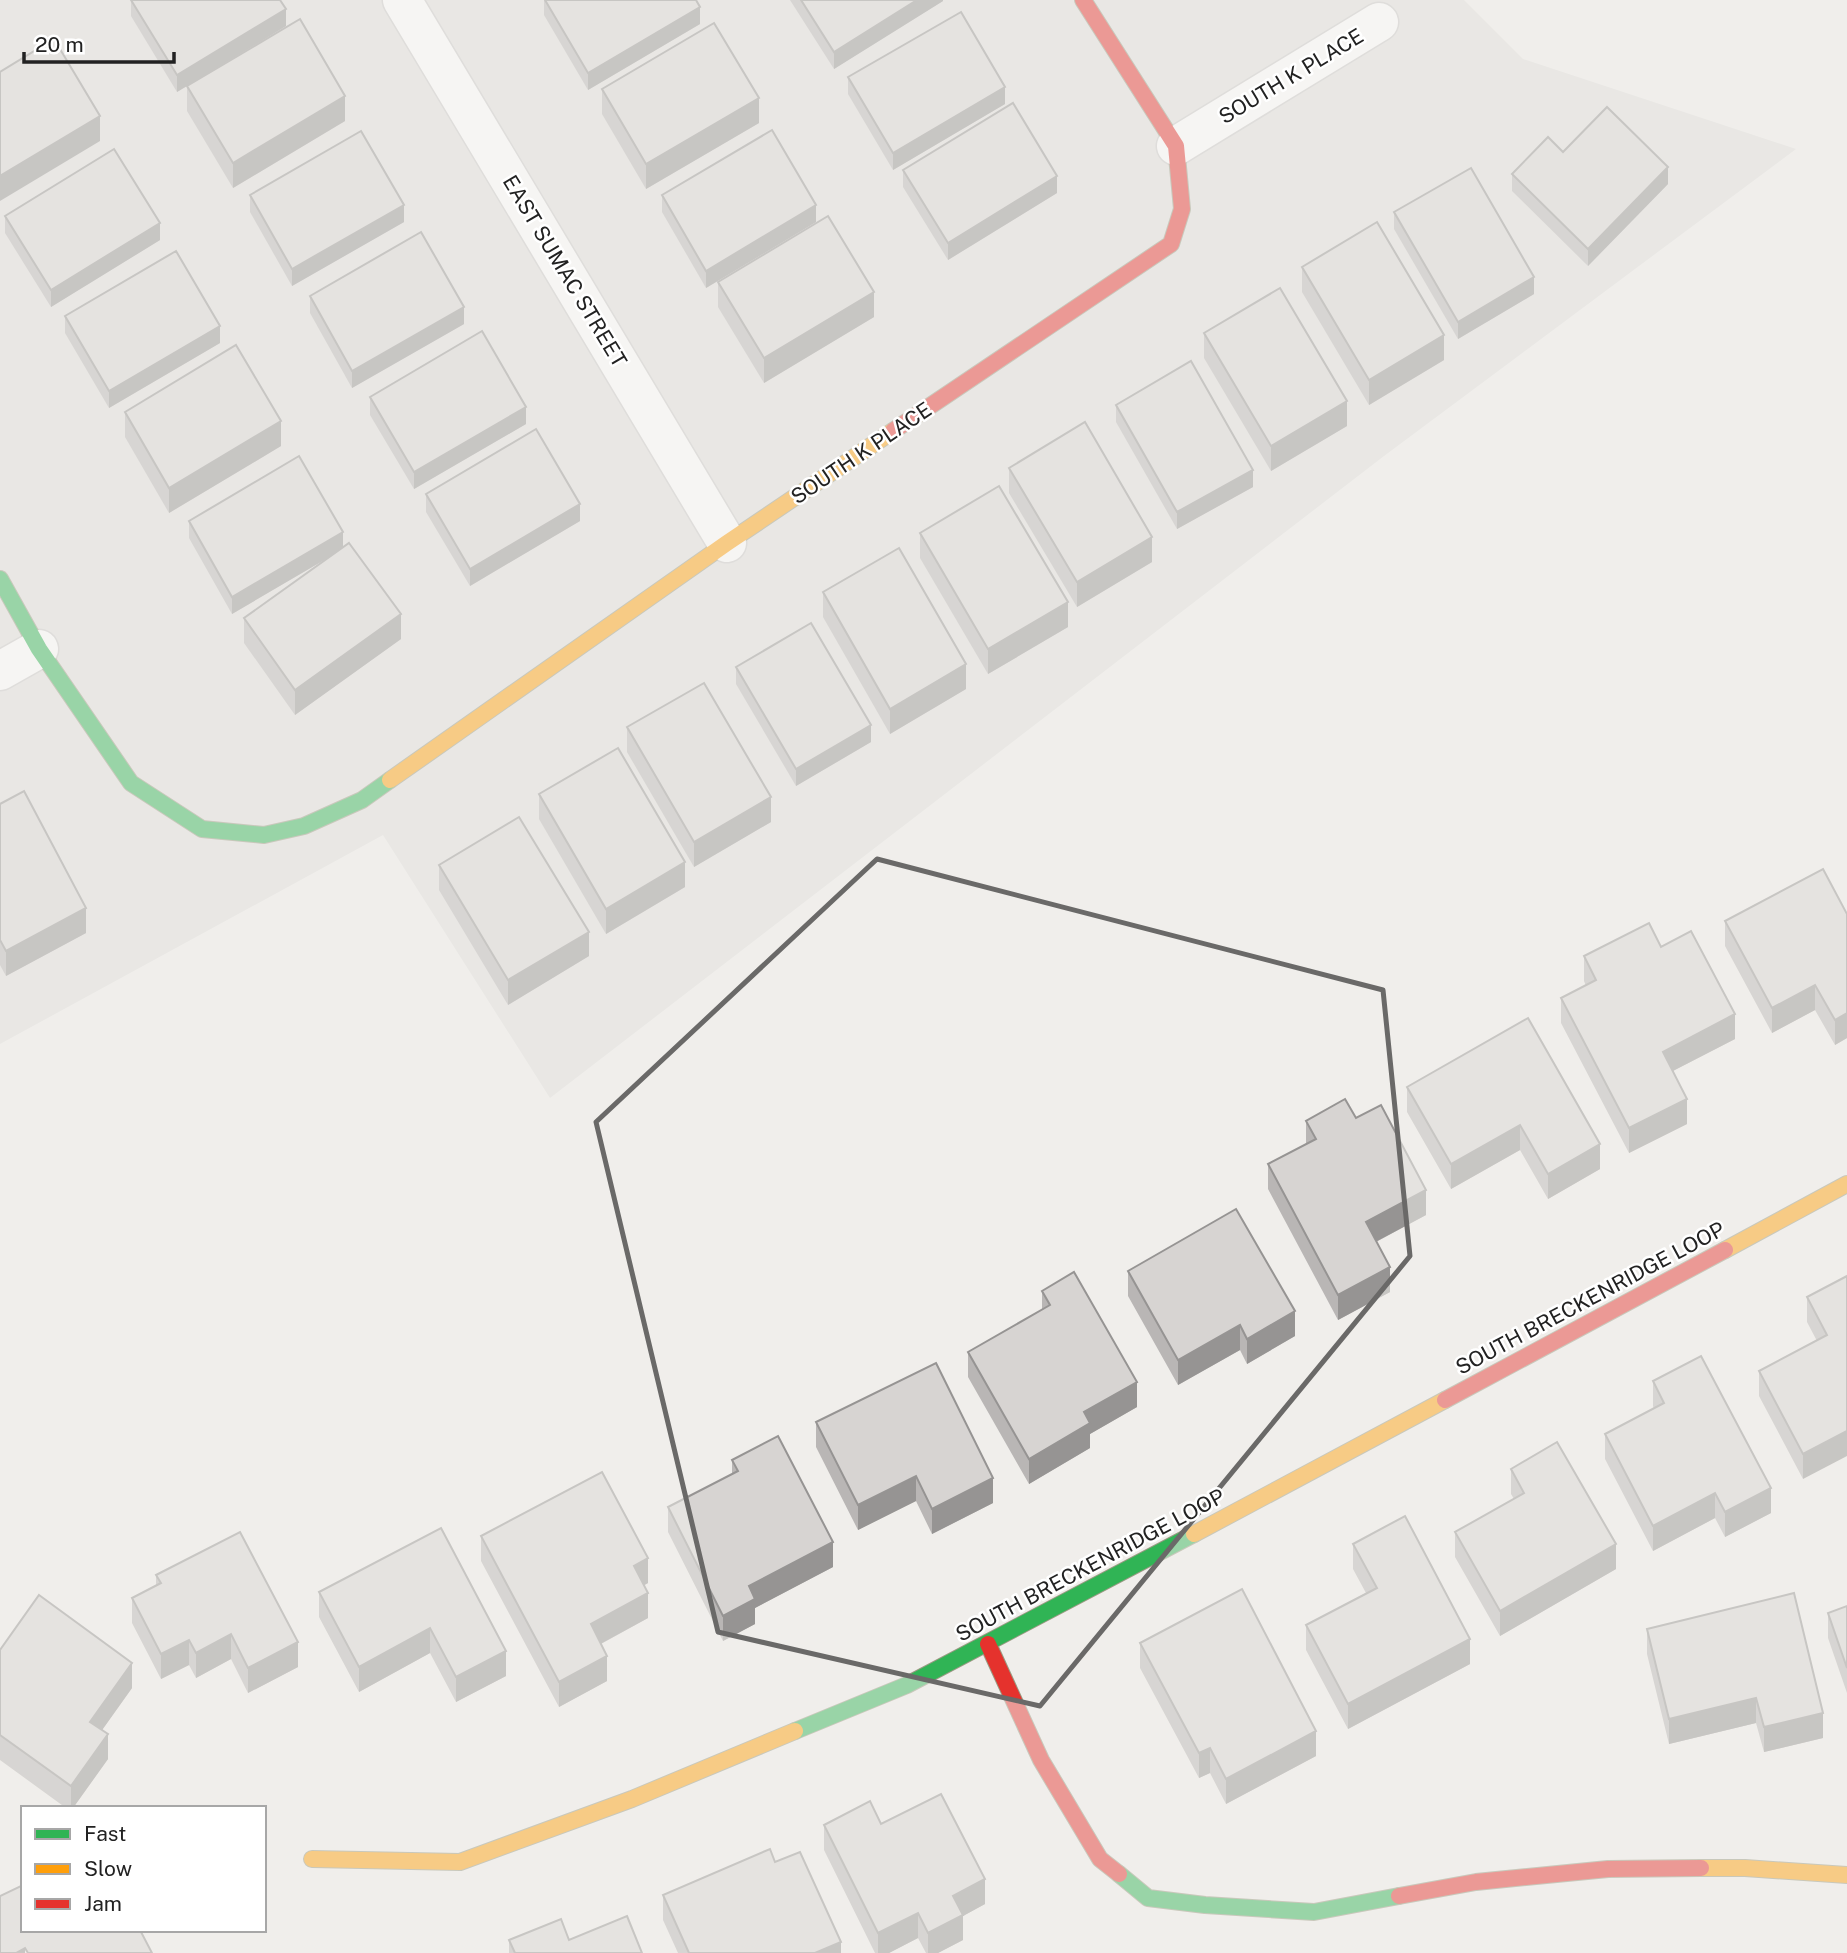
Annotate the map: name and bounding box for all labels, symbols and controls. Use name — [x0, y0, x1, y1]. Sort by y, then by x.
scale bar — [24, 21, 175, 65]
street label: SOUTH K PLACE — [1214, 23, 1368, 129]
text: 20 m — [35, 32, 84, 57]
street label: EAST SUMAC STREET — [498, 171, 632, 371]
street label: SOUTH K PLACE — [786, 397, 936, 509]
street label: SOUTH BRECKENRIDGE LOOP — [1451, 1216, 1729, 1380]
street label: SOUTH BRECKENRIDGE LOOP — [951, 1483, 1229, 1647]
legend — [21, 1806, 266, 1932]
text: Fast — [84, 1821, 126, 1846]
text: Slow — [84, 1856, 132, 1881]
text: Jam — [84, 1891, 122, 1916]

